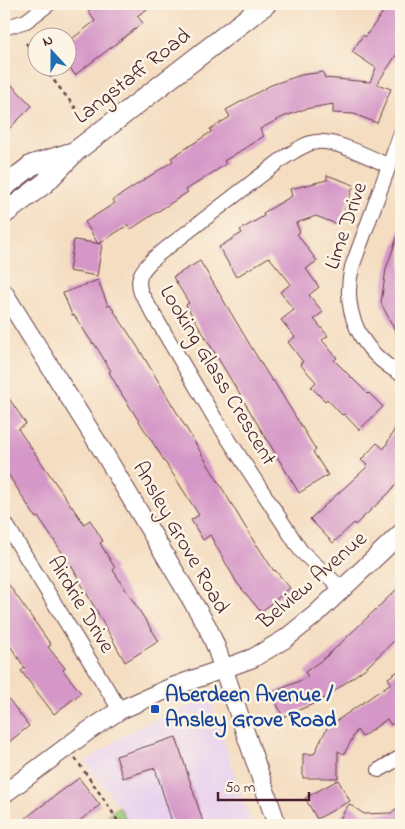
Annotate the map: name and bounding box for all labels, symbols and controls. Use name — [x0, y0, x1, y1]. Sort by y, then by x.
street label: Langstaff Road — [68, 21, 199, 134]
north arrow — [28, 28, 78, 78]
text: N — [40, 30, 56, 53]
street label: Lime Drive — [317, 178, 377, 274]
street label: Looking Glass Crescent — [150, 280, 284, 473]
street label: Ansley Grove Road — [122, 456, 237, 621]
street label: Belview Avenue — [250, 524, 375, 638]
street label: Airdrie Drive — [38, 550, 122, 660]
place label: Aberdeen Avenue / Ansley Grove Road — [165, 680, 337, 738]
marker: Aberdeen Avenue / Ansley Grove Road — [149, 703, 161, 715]
scale bar — [218, 769, 309, 801]
text: 50 m — [225, 777, 256, 799]

